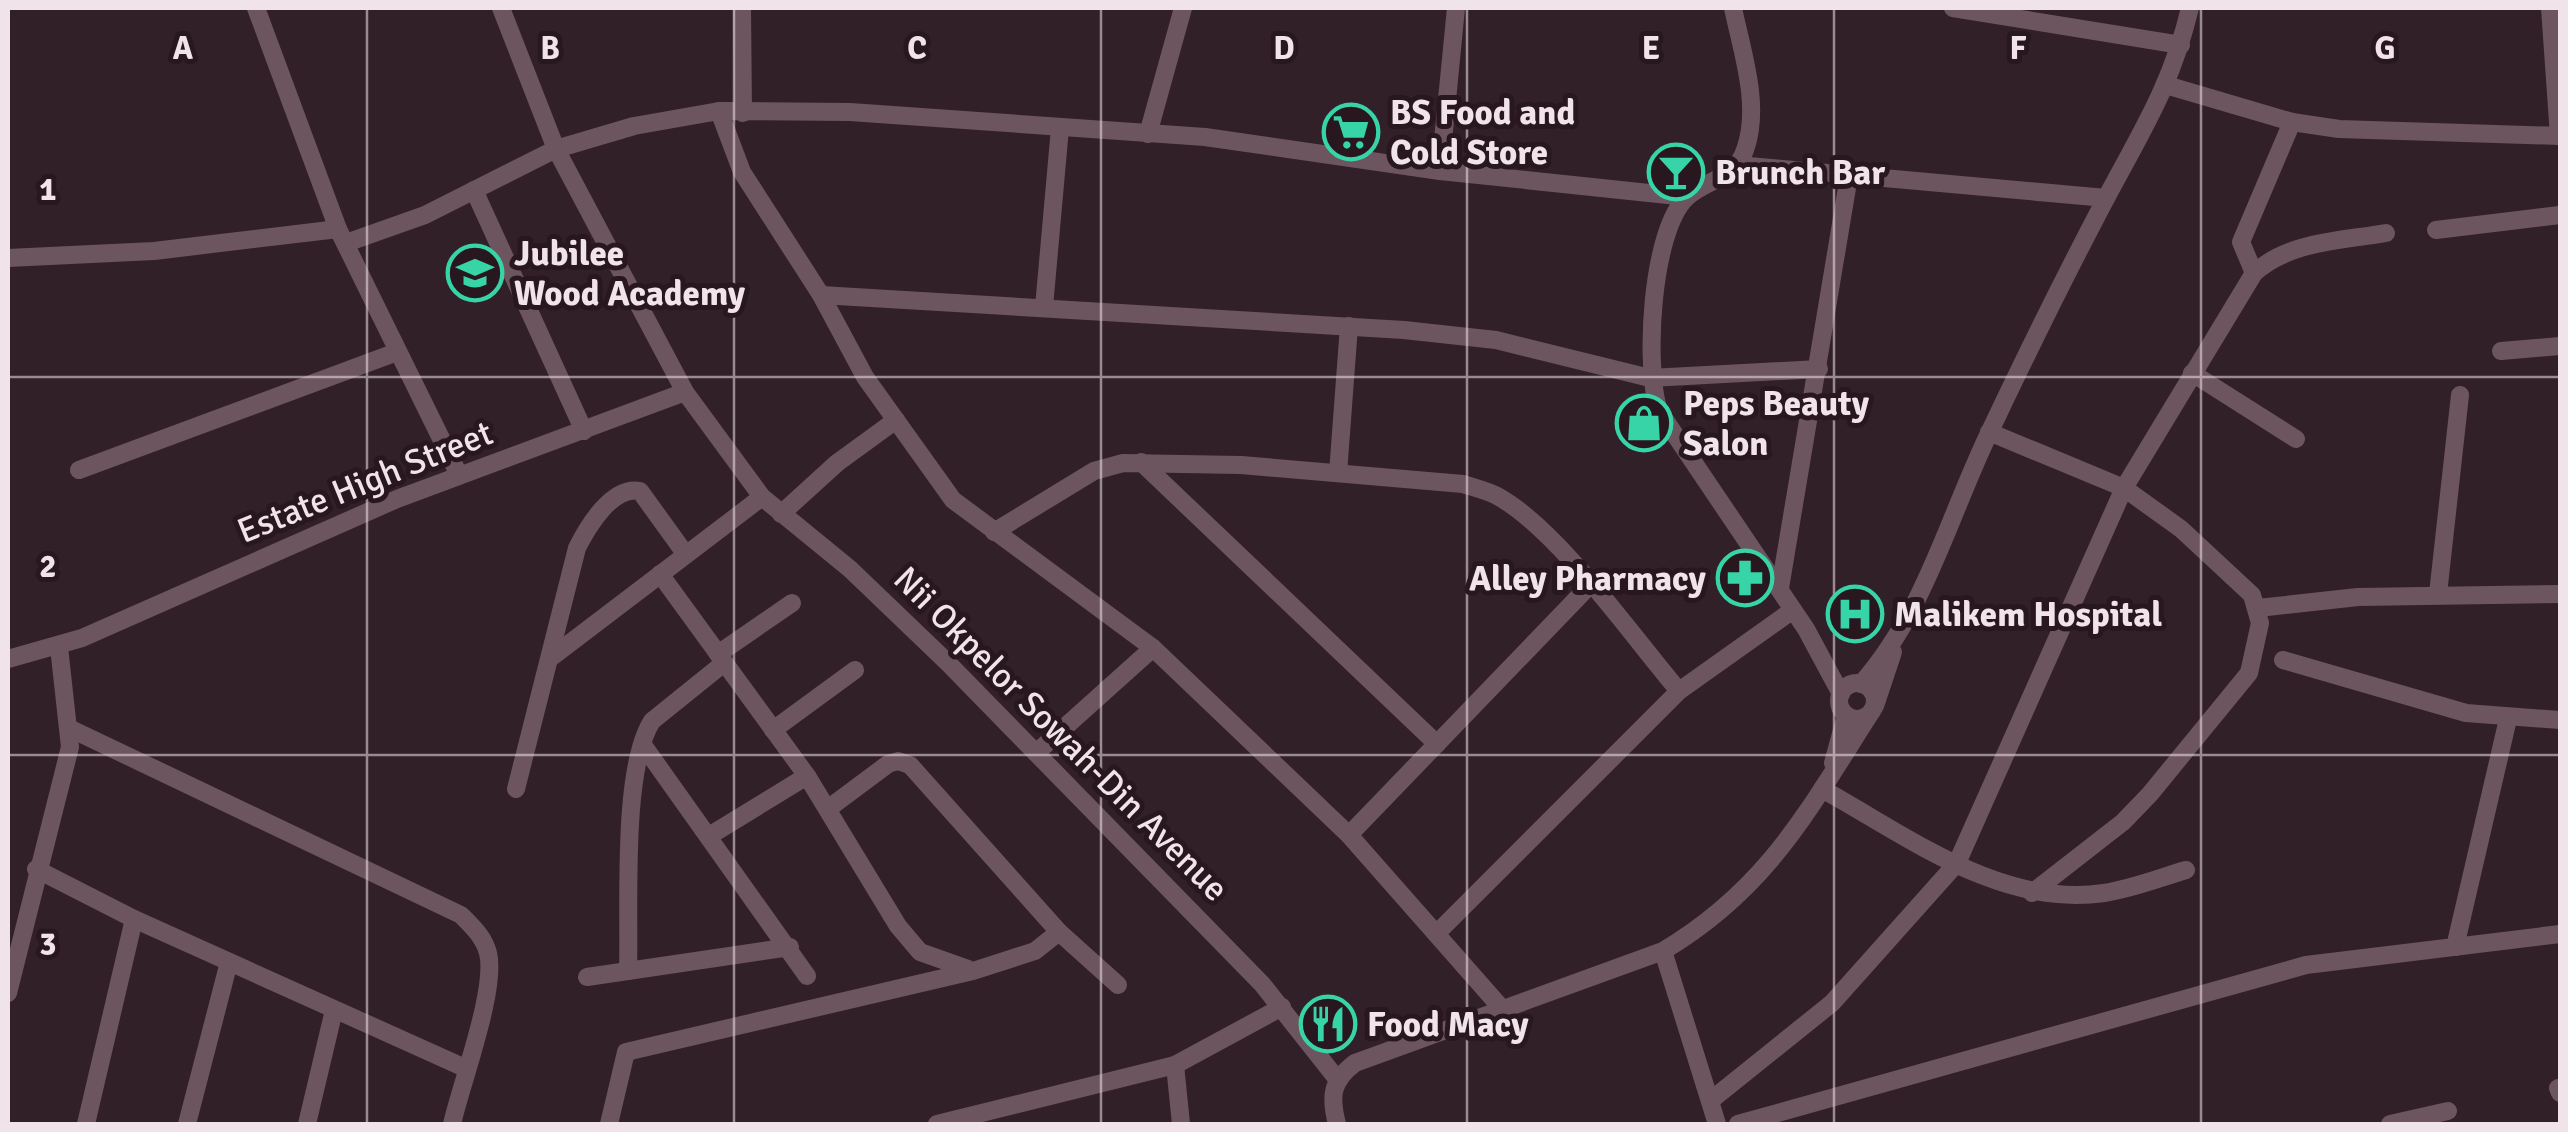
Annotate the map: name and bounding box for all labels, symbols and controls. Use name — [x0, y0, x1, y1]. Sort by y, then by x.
text: A — [173, 29, 194, 68]
text: B — [540, 29, 560, 68]
text: C — [907, 29, 927, 68]
text: D — [1273, 29, 1295, 68]
text: E — [1642, 29, 1660, 68]
text: F — [2009, 29, 2027, 68]
text: G — [2375, 29, 2395, 68]
place label: BS Food and Cold Store — [1390, 91, 1575, 174]
supermarket icon: BS Food and Cold Store — [1321, 102, 1381, 162]
bar icon: Brunch Bar — [1646, 142, 1706, 202]
place label: Brunch Bar — [1715, 151, 1885, 194]
text: 1 — [39, 170, 57, 209]
place label: Jubilee Wood Academy — [514, 232, 746, 315]
school or university icon: Jubilee Wood Academy — [445, 243, 505, 303]
place label: Peps Beauty Salon — [1683, 382, 1870, 465]
shop icon: Peps Beauty Salon — [1614, 393, 1674, 453]
street label: Estate High Street — [231, 411, 499, 553]
text: 2 — [39, 547, 57, 586]
pharmacy icon: Alley Pharmacy — [1715, 548, 1775, 608]
place label: Alley Pharmacy — [1469, 557, 1707, 600]
street label: Nii Okpelor Sowah-Din Avenue — [885, 558, 1237, 910]
hospital icon: Malikem Hospital — [1825, 584, 1885, 644]
place label: Malikem Hospital — [1894, 593, 2162, 636]
text: 3 — [39, 925, 57, 964]
restaurant icon: Food Macy — [1298, 994, 1358, 1054]
place label: Food Macy — [1367, 1003, 1529, 1046]

